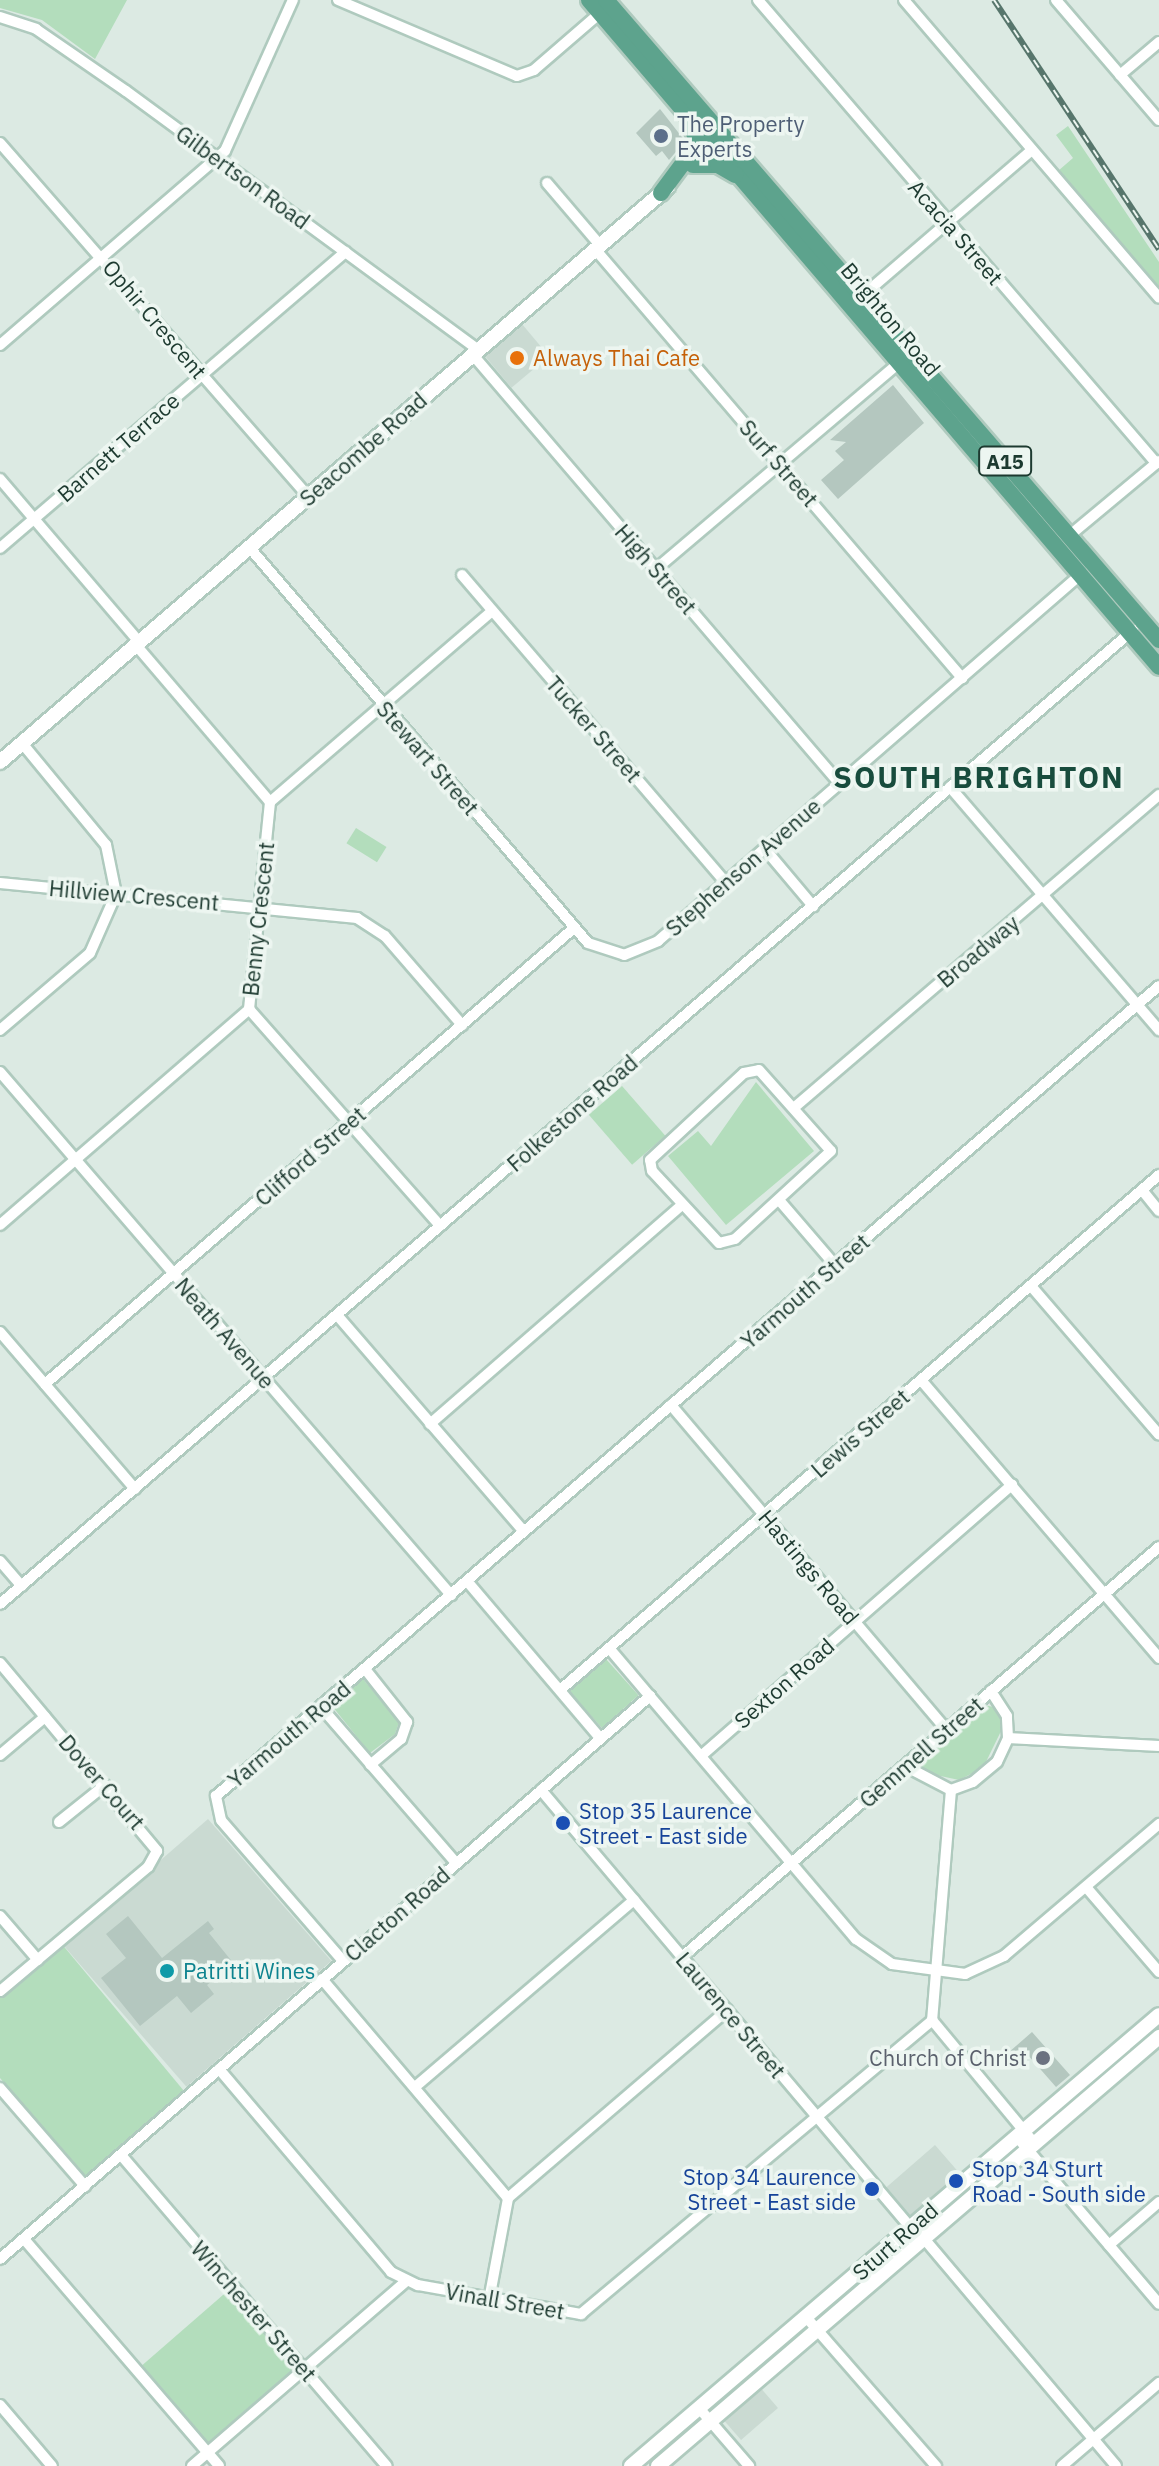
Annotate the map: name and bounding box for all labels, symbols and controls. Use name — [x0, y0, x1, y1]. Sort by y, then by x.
place label: The Property Experts — [677, 110, 804, 162]
street label: Gilbertson Road — [171, 120, 315, 234]
marker: The Property Experts — [652, 127, 670, 145]
street label: Acacia Street — [903, 174, 1009, 290]
street label: Ophir Crescent — [98, 254, 212, 384]
street label: Brighton Road — [836, 257, 946, 381]
place label: Always Thai Cafe — [533, 345, 700, 371]
marker: Always Thai Cafe — [508, 349, 526, 367]
street label: Barnett Terrace — [52, 387, 184, 507]
street label: Seacombe Road — [294, 387, 432, 511]
street label: Surf Street — [734, 414, 824, 512]
road number: A15 — [977, 445, 1033, 477]
street label: High Street — [610, 519, 702, 619]
street label: Tucker Street — [541, 671, 647, 787]
street label: Stewart Street — [371, 696, 485, 820]
district label: SOUTH BRIGHTON — [833, 759, 1125, 795]
street label: Stephenson Avenue — [660, 793, 826, 941]
street label: Benny Crescent — [237, 841, 279, 997]
street label: Hillview Crescent — [48, 874, 220, 916]
street label: Broadway — [932, 909, 1024, 993]
street label: Folkestone Road — [501, 1049, 643, 1177]
street label: Clifford Street — [249, 1101, 371, 1211]
street label: Yarmouth Street — [735, 1228, 875, 1354]
street label: Neath Avenue — [170, 1272, 280, 1394]
street label: Lewis Street — [806, 1383, 914, 1483]
street label: Hastings Road — [753, 1504, 865, 1630]
street label: Sexton Road — [729, 1632, 839, 1734]
street label: Yarmouth Road — [222, 1675, 356, 1793]
street label: Gemmell Street — [854, 1691, 988, 1813]
street label: Dover Court — [54, 1729, 150, 1835]
place label: Stop 35 Laurence Street - East side — [579, 1797, 752, 1848]
marker: Stop 35 Laurence Street - East side — [554, 1814, 572, 1832]
street label: Clacton Road — [339, 1861, 455, 1967]
street label: Laurence Street — [671, 1947, 791, 2083]
place label: Patritti Wines — [183, 1958, 315, 1984]
marker: Patritti Wines — [158, 1962, 176, 1980]
place label: Church of Christ — [869, 2045, 1027, 2071]
marker: Church of Christ — [1034, 2049, 1052, 2067]
place label: Stop 34 Sturt Road - South side — [972, 2155, 1146, 2206]
place label: Stop 34 Laurence Street - East side — [683, 2163, 856, 2214]
marker: Stop 34 Sturt Road - South side — [947, 2172, 965, 2190]
marker: Stop 34 Laurence Street - East side — [863, 2180, 881, 2198]
street label: Sturt Road — [847, 2197, 943, 2285]
street label: Winchester Street — [186, 2236, 322, 2386]
street label: Vinall Street — [443, 2278, 567, 2324]

